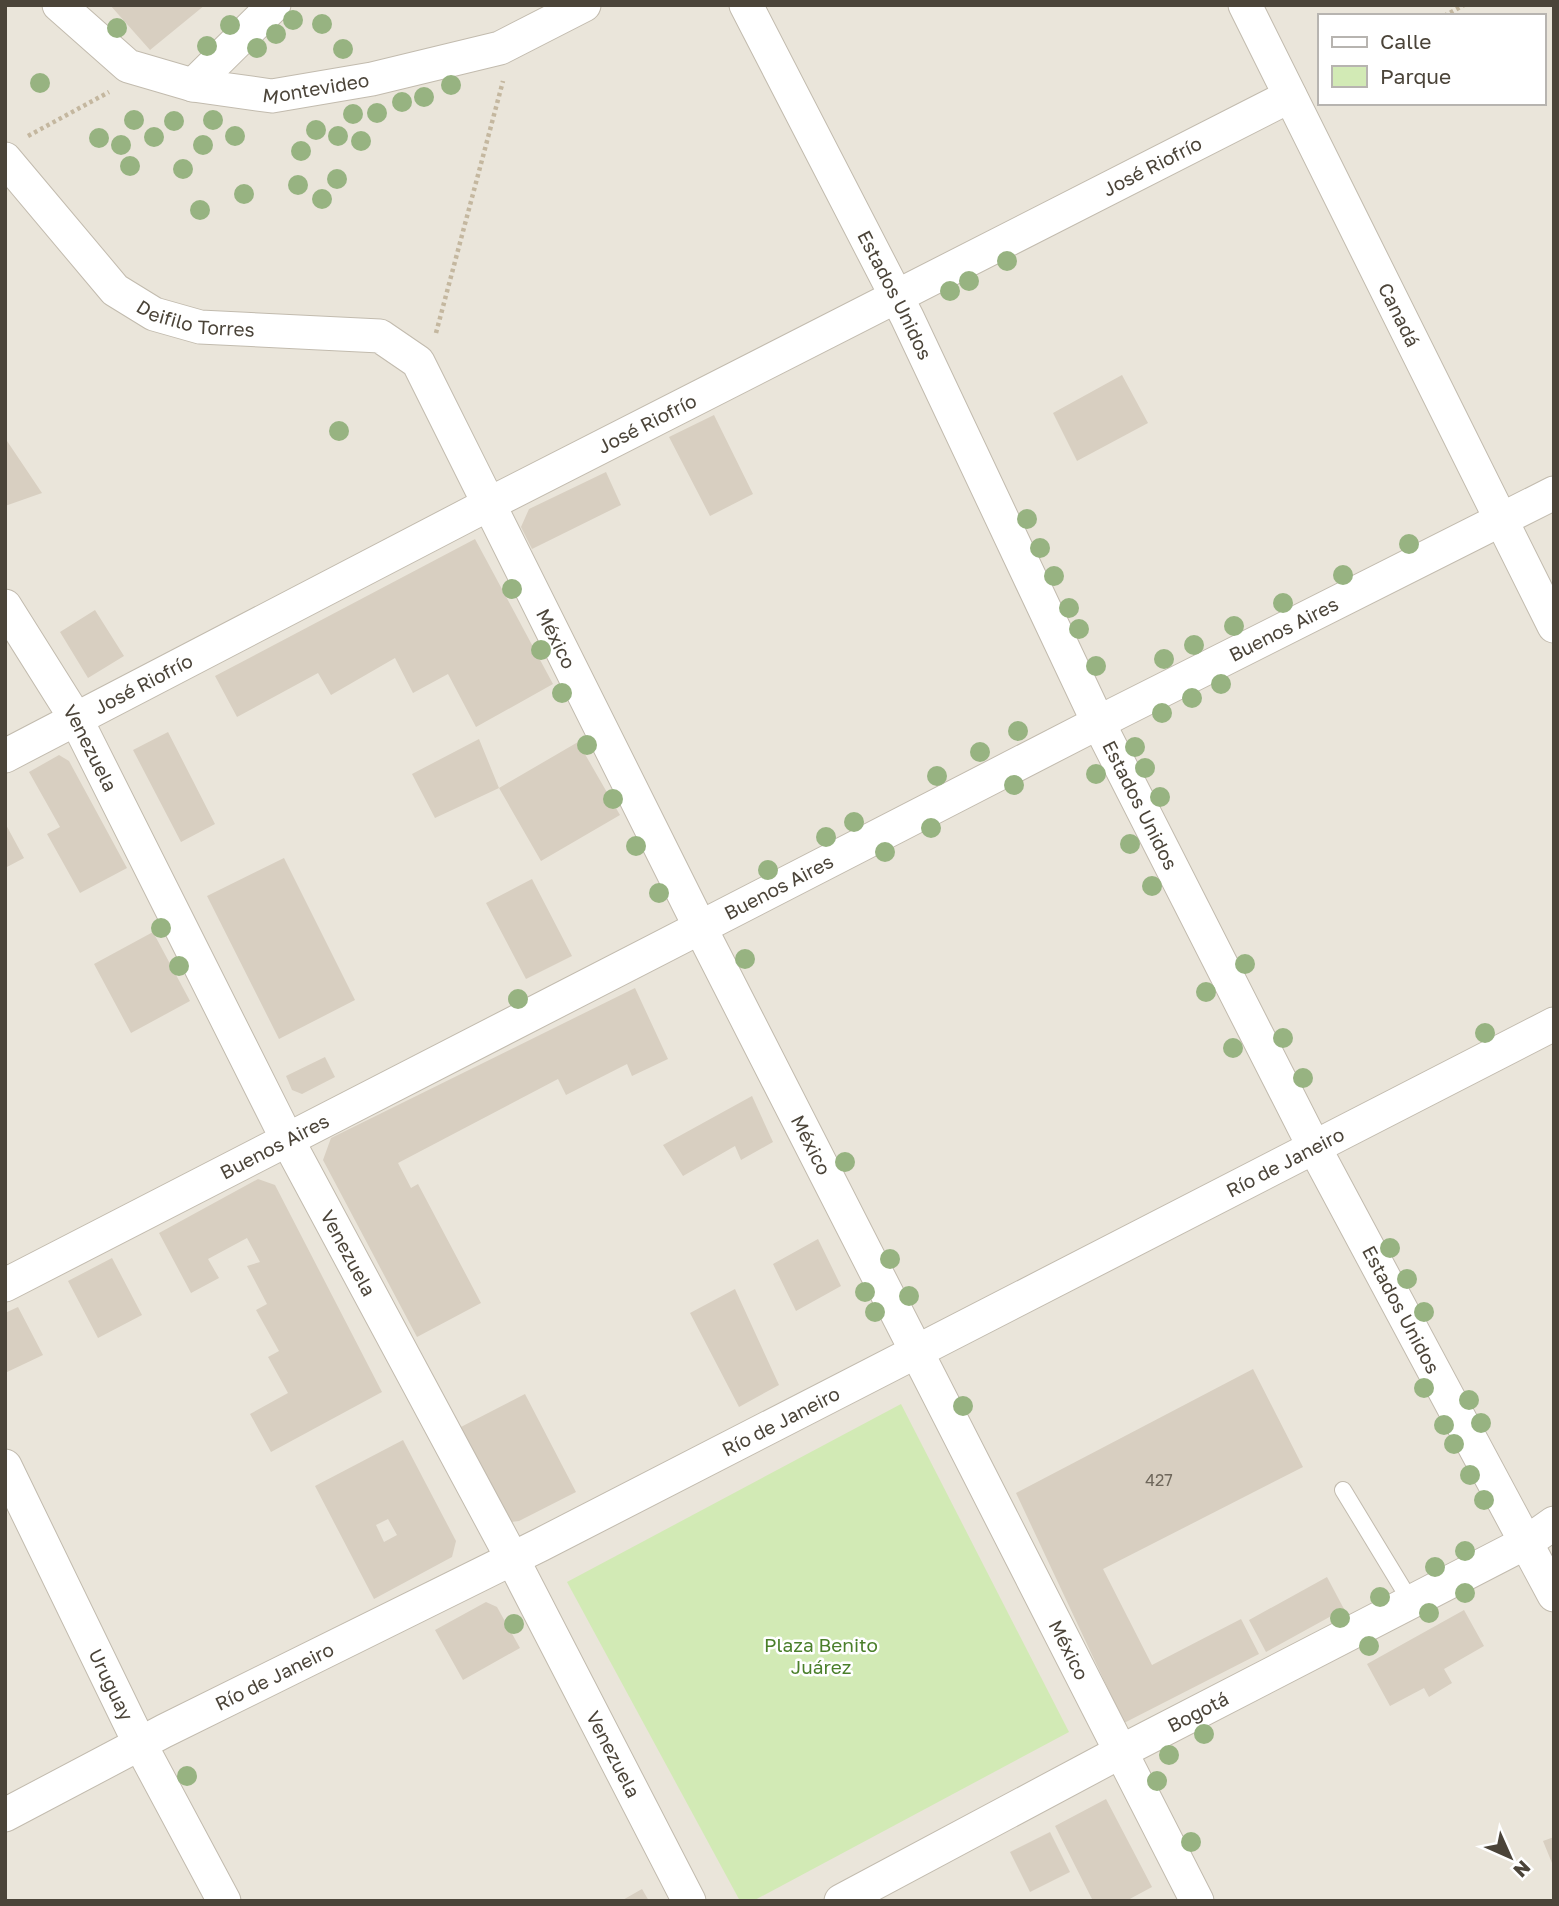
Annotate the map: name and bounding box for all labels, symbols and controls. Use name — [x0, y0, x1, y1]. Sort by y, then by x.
legend — [1318, 14, 1545, 105]
text: Calle — [1380, 28, 1432, 54]
text: Parque — [1380, 63, 1451, 89]
street label: Montevideo — [261, 68, 371, 108]
street label: José Riofrío — [1099, 131, 1205, 200]
street label: Estados Unidos — [853, 226, 937, 363]
street label: Canadá — [1374, 279, 1425, 350]
street label: Deifilo Torres — [133, 294, 255, 341]
street label: José Riofrío — [593, 388, 700, 458]
street label: Buenos Aires — [1225, 592, 1342, 666]
street label: México — [532, 604, 581, 672]
street label: José Riofrío — [90, 648, 196, 719]
street label: Venezuela — [59, 700, 123, 795]
street label: Estados Unidos — [1098, 736, 1183, 873]
street label: Buenos Aires — [720, 849, 837, 924]
street label: Buenos Aires — [216, 1108, 333, 1183]
street label: México — [787, 1111, 836, 1179]
street label: Río de Janeiro — [1222, 1122, 1348, 1202]
street label: Venezuela — [316, 1206, 381, 1300]
street label: Estados Unidos — [1358, 1241, 1445, 1377]
street label: Río de Janeiro — [718, 1381, 843, 1461]
house number: 427 — [1145, 1470, 1173, 1490]
street label: México — [1044, 1616, 1094, 1684]
park label: Plaza Benito Juárez — [764, 1633, 878, 1678]
street label: Río de Janeiro — [211, 1637, 337, 1715]
street label: Uruguay — [84, 1645, 139, 1724]
street label: Bogotá — [1163, 1686, 1232, 1737]
street label: Venezuela — [582, 1707, 646, 1801]
north arrow — [1475, 1822, 1545, 1892]
text: N — [1509, 1856, 1536, 1883]

